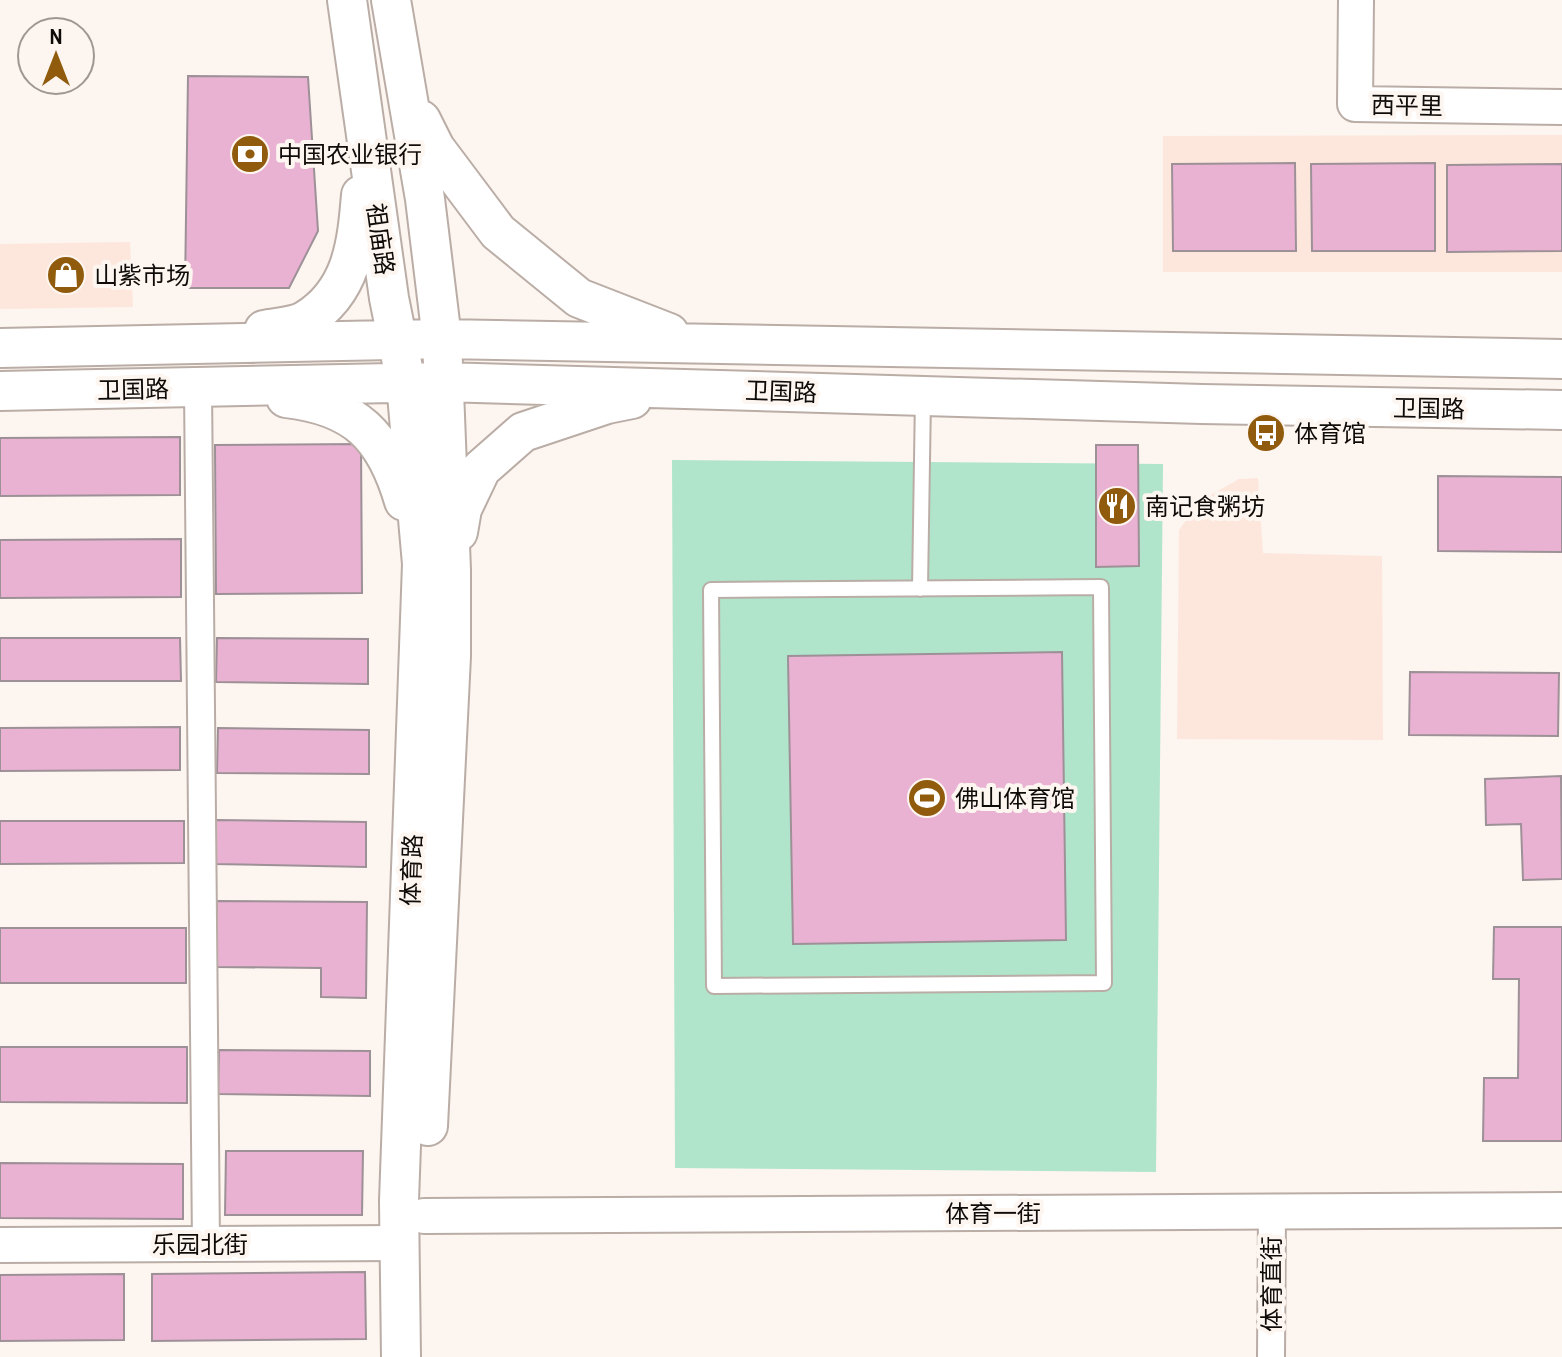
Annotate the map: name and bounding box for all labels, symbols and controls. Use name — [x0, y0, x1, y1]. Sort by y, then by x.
north arrow — [16, 16, 96, 96]
text: N — [49, 21, 63, 51]
street label: 西平里 — [1371, 88, 1443, 122]
bank icon: 中国农业银行 — [229, 133, 271, 175]
place label: 中国农业银行 — [278, 138, 422, 170]
street label: 祖庙路 — [360, 201, 402, 277]
shop icon: 山紫市场 — [45, 254, 87, 296]
place label: 山紫市场 — [94, 259, 190, 291]
street label: 卫国路 — [97, 372, 169, 406]
street label: 卫国路 — [744, 374, 818, 408]
street label: 卫国路 — [1393, 391, 1465, 425]
bus stop icon: 体育馆 — [1245, 412, 1287, 454]
place label: 体育馆 — [1294, 417, 1366, 449]
restaurant icon: 南记食粥坊 — [1096, 485, 1138, 527]
place label: 南记食粥坊 — [1145, 490, 1265, 522]
sports icon: 佛山体育馆 — [906, 777, 948, 819]
place label: 佛山体育馆 — [955, 782, 1075, 814]
street label: 体育路 — [394, 833, 428, 907]
street label: 体育一街 — [945, 1197, 1041, 1229]
street label: 乐园北街 — [152, 1228, 248, 1260]
street label: 体育直街 — [1255, 1236, 1287, 1332]

